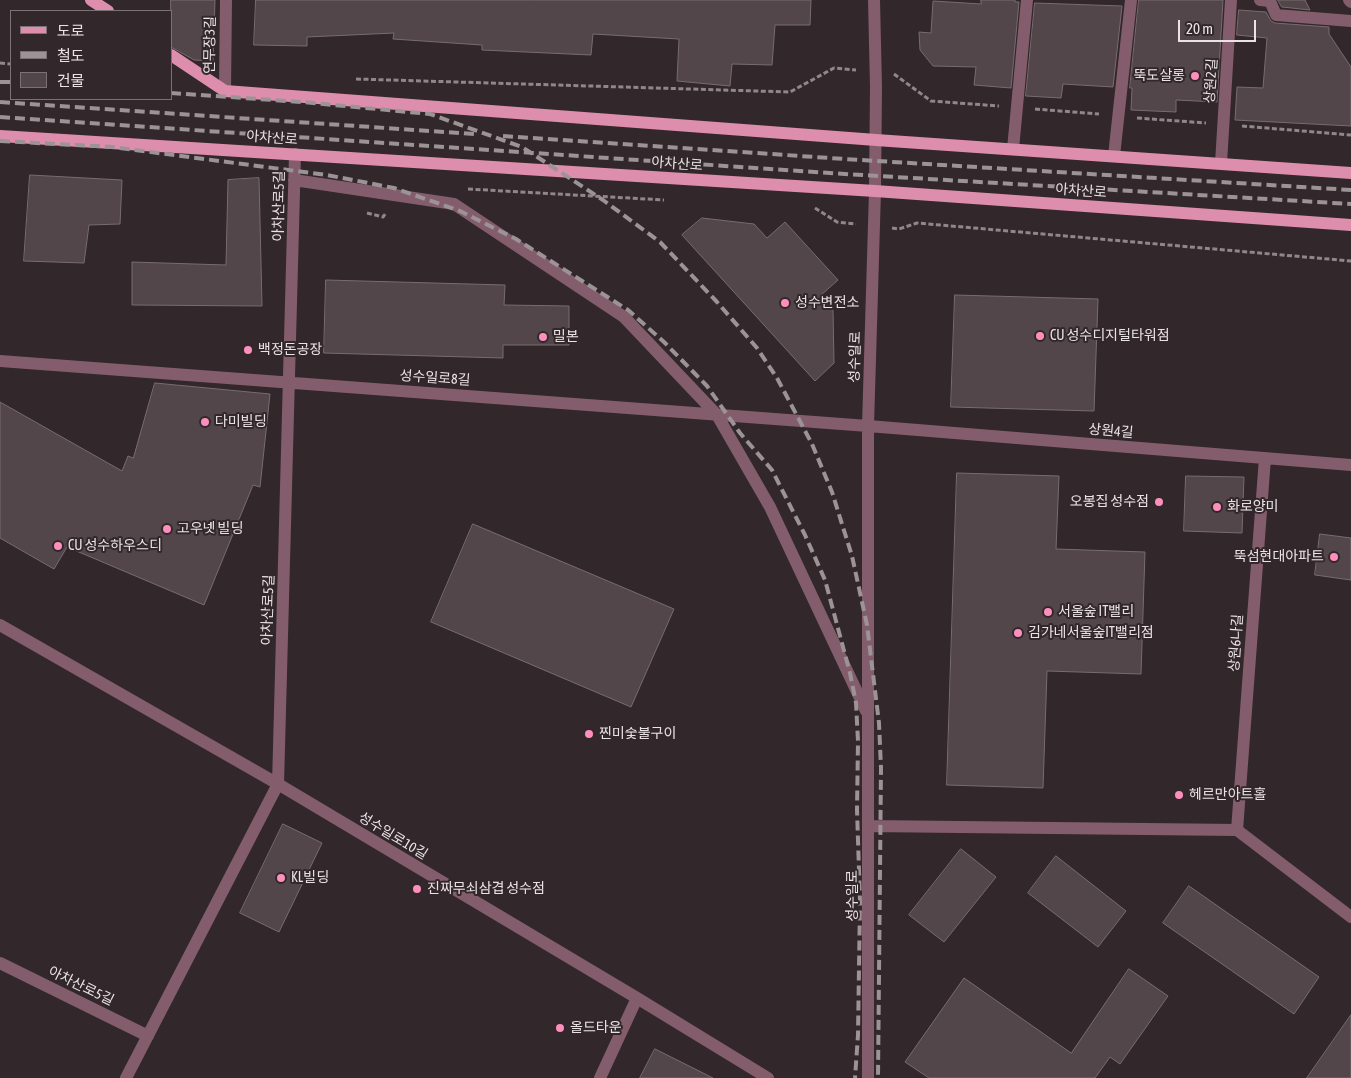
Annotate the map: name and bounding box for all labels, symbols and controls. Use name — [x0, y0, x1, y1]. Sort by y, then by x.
legend — [10, 10, 172, 100]
scale bar — [1181, 10, 1258, 42]
street label: 연무장3길 — [201, 16, 219, 74]
text: 20 m — [1186, 20, 1213, 37]
text: 도로 — [57, 22, 85, 39]
text: 철도 — [57, 47, 85, 64]
street label: 상원2길 — [1201, 58, 1221, 104]
place label: 뚝도살롱 — [1133, 68, 1185, 84]
marker: 뚝도살롱 — [1189, 70, 1201, 82]
text: 건물 — [57, 72, 85, 89]
street label: 아차산로 — [246, 128, 298, 148]
street label: 아차산로 — [651, 154, 703, 174]
street label: 아차산로5길 — [270, 170, 288, 242]
street label: 아차산로 — [1055, 181, 1107, 201]
place label: 성수변전소 — [795, 295, 859, 311]
marker: 성수변전소 — [779, 297, 791, 309]
place label: CU 성수디지털타워점 — [1050, 328, 1170, 344]
place label: 밀본 — [553, 329, 579, 345]
marker: CU 성수디지털타워점 — [1034, 330, 1046, 342]
marker: 밀본 — [537, 331, 549, 343]
street label: 성수일로 — [846, 331, 864, 383]
place label: 백정돈공장 — [258, 342, 322, 358]
marker: 백정돈공장 — [242, 344, 254, 356]
street label: 성수일로8길 — [399, 367, 471, 389]
place label: 다미빌딩 — [215, 414, 267, 430]
marker: 다미빌딩 — [199, 416, 211, 428]
street label: 상원4길 — [1088, 421, 1134, 441]
place label: 오봉집 성수점 — [1070, 494, 1149, 510]
marker: 오봉집 성수점 — [1153, 496, 1165, 508]
place label: 화로양미 — [1227, 499, 1279, 515]
marker: 화로양미 — [1211, 501, 1223, 513]
place label: 고우넷 빌딩 — [177, 521, 243, 537]
marker: 고우넷 빌딩 — [161, 523, 173, 535]
place label: CU 성수하우스디 — [68, 538, 162, 554]
marker: CU 성수하우스디 — [52, 540, 64, 552]
place label: 뚝섬현대아파트 — [1234, 549, 1324, 565]
marker: 뚝섬현대아파트 — [1328, 551, 1340, 563]
street label: 아차산로5길 — [258, 574, 278, 646]
place label: 서울숲 IT밸리 — [1058, 604, 1134, 620]
marker: 서울숲 IT밸리 — [1042, 606, 1054, 618]
street label: 상원6나길 — [1226, 613, 1246, 673]
place label: 김가네서울숲IT밸리점 — [1028, 625, 1154, 641]
marker: 김가네서울숲IT밸리점 — [1012, 627, 1024, 639]
place label: 찐미숯불구이 — [599, 726, 676, 742]
marker: 찐미숯불구이 — [583, 728, 595, 740]
place label: 헤르만아트홀 — [1189, 787, 1266, 803]
marker: 헤르만아트홀 — [1173, 789, 1185, 801]
street label: 성수일로10길 — [355, 809, 431, 863]
place label: KL빌딩 — [291, 870, 329, 886]
street label: 성수일로 — [845, 870, 861, 922]
marker: KL빌딩 — [275, 872, 287, 884]
place label: 진짜무쇠삼겹 성수점 — [427, 881, 545, 897]
marker: 진짜무쇠삼겹 성수점 — [411, 883, 423, 895]
street label: 아차산로5길 — [45, 963, 117, 1009]
place label: 올드타운 — [570, 1020, 622, 1036]
marker: 올드타운 — [554, 1022, 566, 1034]

